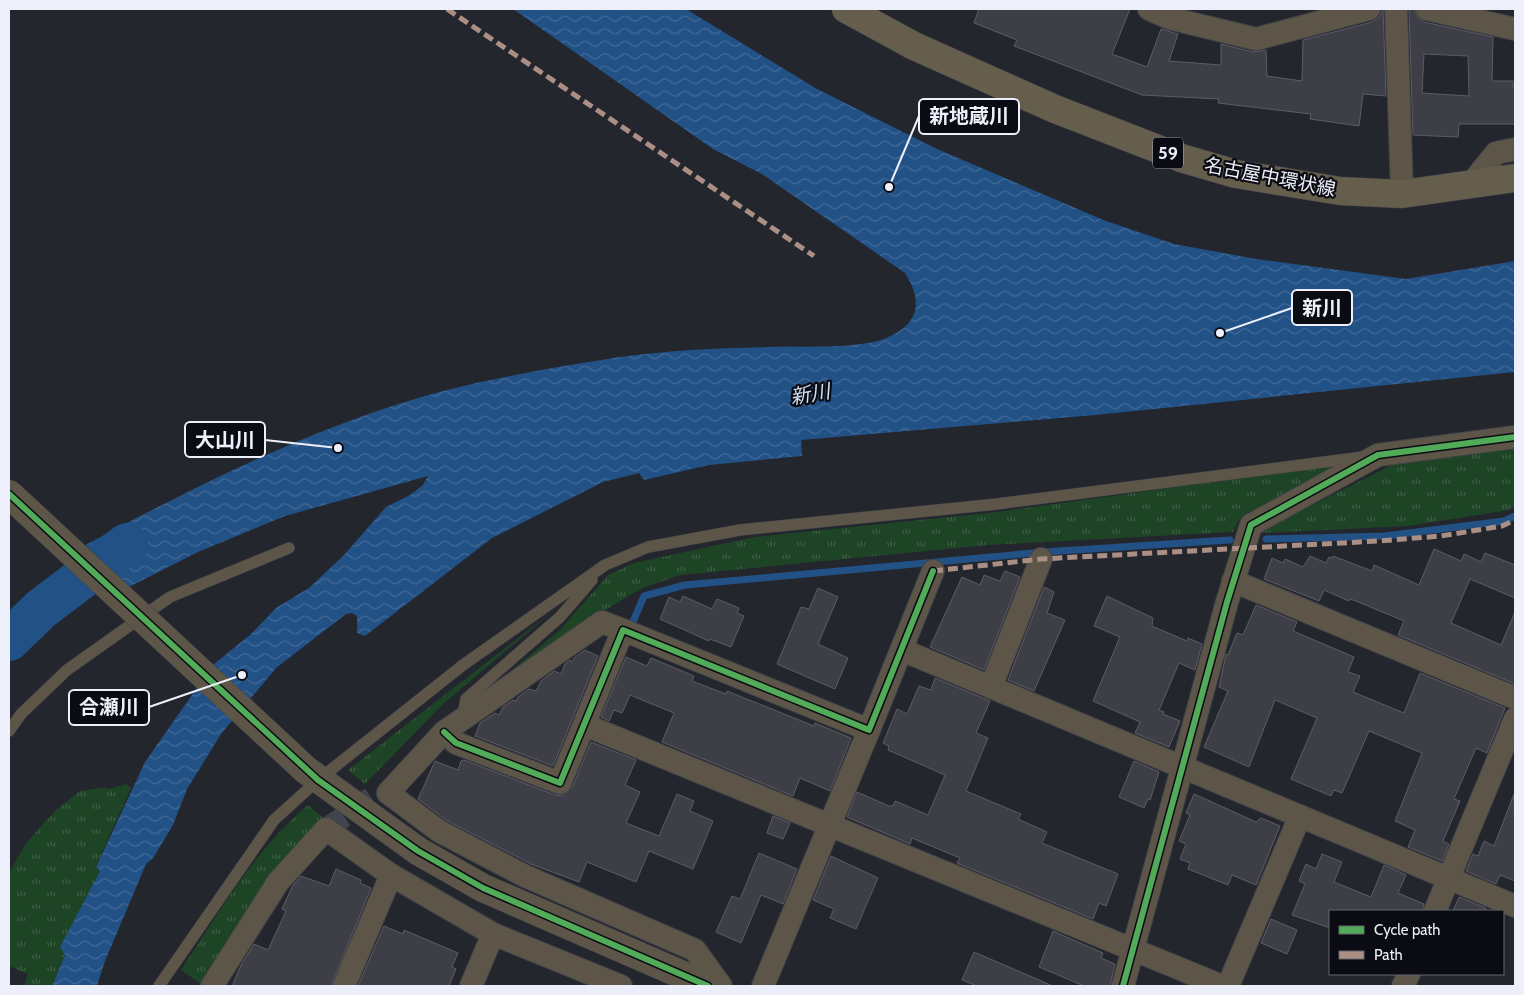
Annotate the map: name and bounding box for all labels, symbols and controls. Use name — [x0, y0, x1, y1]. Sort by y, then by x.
callout: 新地蔵川 — [919, 99, 1019, 134]
text: 新地蔵川 — [929, 104, 1009, 128]
road number: 59 — [1153, 138, 1183, 168]
street label: 名古屋中環状線 — [1203, 153, 1337, 201]
callout: 新川 — [1292, 290, 1352, 325]
text: 新川 — [1302, 296, 1342, 320]
water label: 新川 — [788, 378, 834, 409]
callout: 大山川 — [185, 422, 265, 457]
text: 大山川 — [195, 428, 255, 452]
callout: 合瀬川 — [69, 690, 149, 725]
text: 合瀬川 — [79, 695, 139, 719]
legend — [1329, 910, 1504, 975]
text: Cycle path — [1374, 921, 1440, 939]
text: Path — [1374, 946, 1403, 964]

